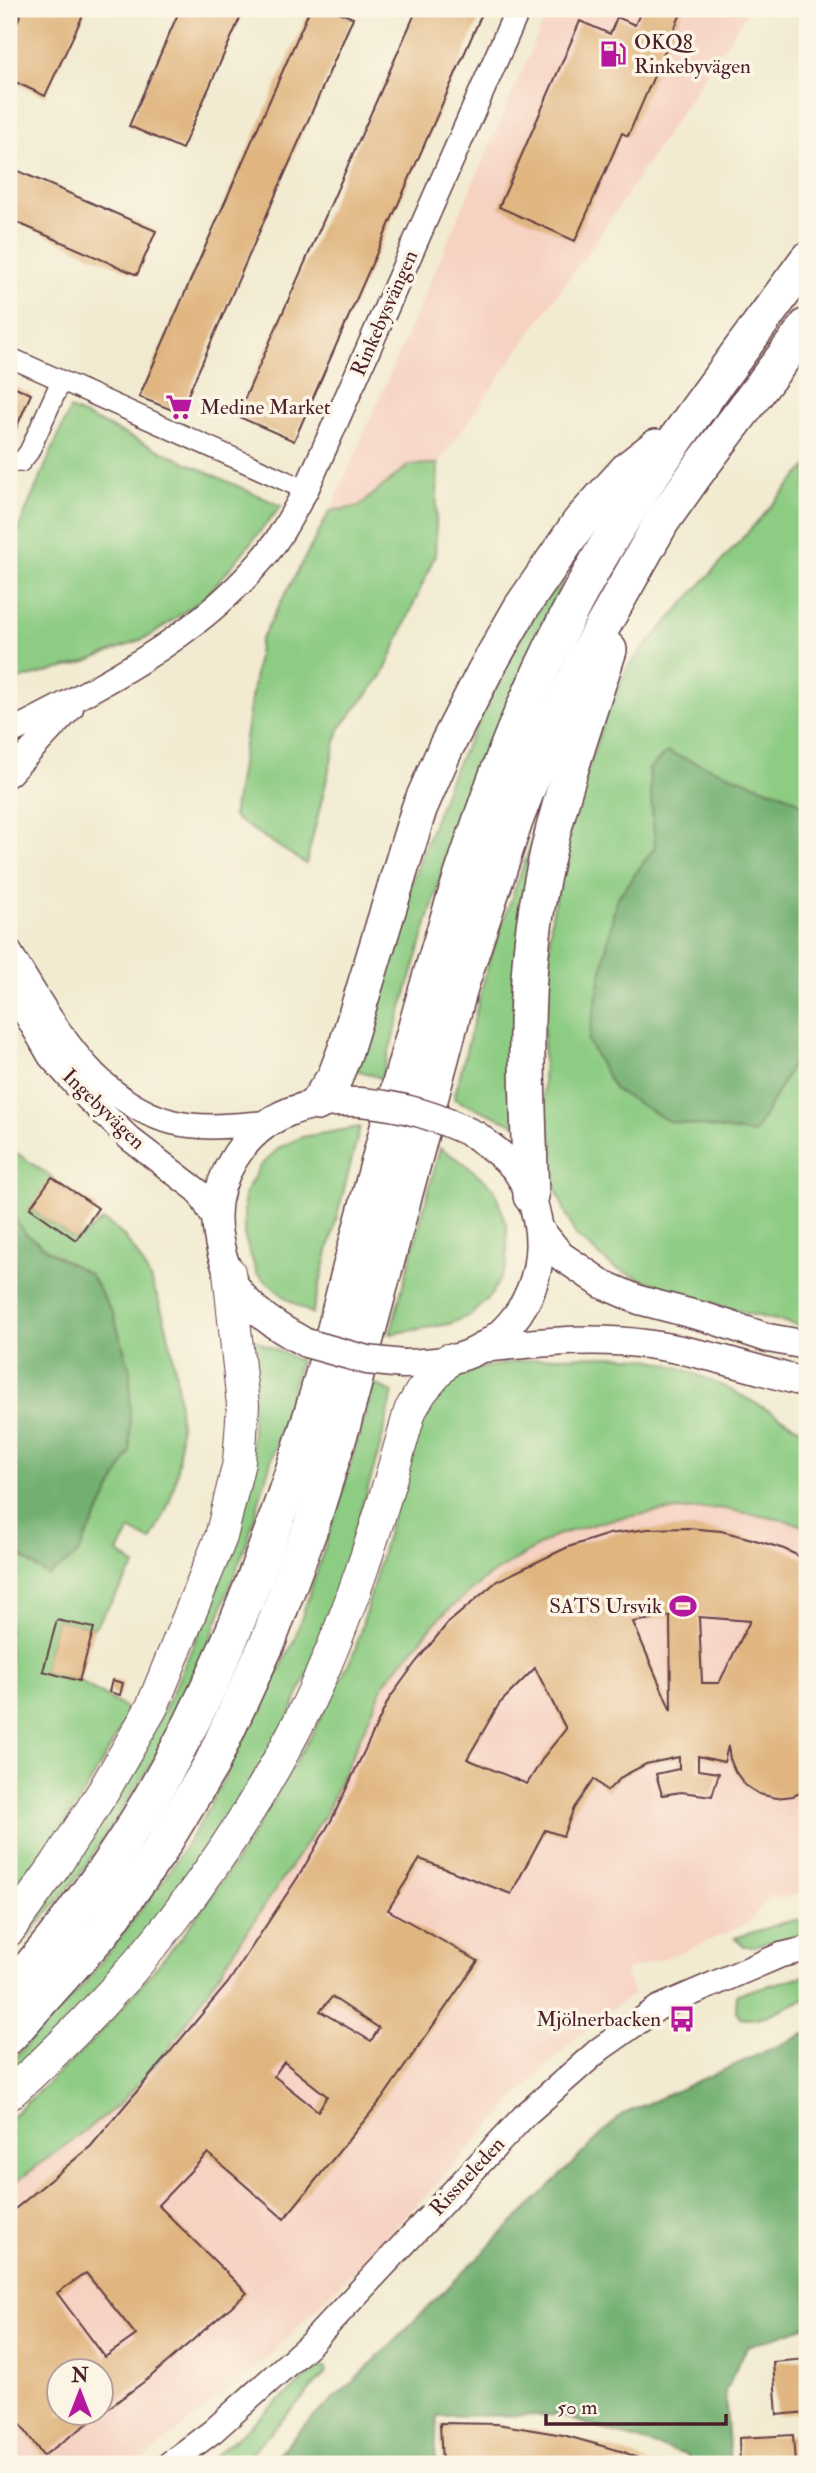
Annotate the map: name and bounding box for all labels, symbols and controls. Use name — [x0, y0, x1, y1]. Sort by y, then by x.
place label: OKQ8 Rinkebyvägen — [634, 29, 751, 80]
fuel station icon: OKQ8 Rinkebyvägen — [598, 39, 628, 69]
street label: Rinkebysvängen — [345, 246, 424, 380]
supermarket icon: Medine Market — [164, 392, 194, 422]
place label: Medine Market — [200, 394, 331, 421]
street label: Ingebyvägen — [56, 1063, 151, 1156]
sports icon: SATS Ursvik — [668, 1591, 698, 1621]
place label: SATS Ursvik — [549, 1593, 662, 1620]
bus stop icon: Mjölnerbacken — [667, 2004, 697, 2034]
place label: Mjölnerbacken — [536, 2006, 661, 2033]
street label: Rissneleden — [424, 2131, 511, 2222]
north arrow — [46, 2358, 116, 2428]
text: N — [70, 2364, 89, 2388]
scale bar — [546, 2382, 727, 2426]
text: 50 m — [557, 2394, 598, 2421]

